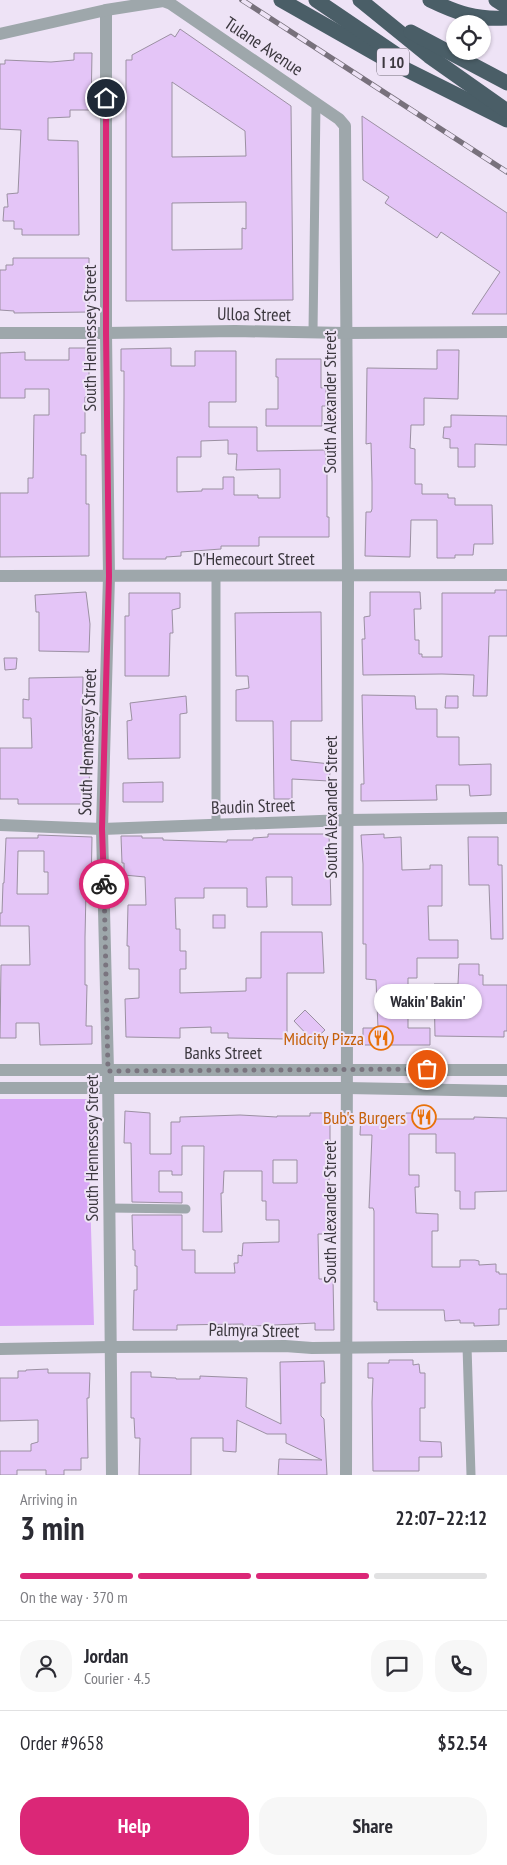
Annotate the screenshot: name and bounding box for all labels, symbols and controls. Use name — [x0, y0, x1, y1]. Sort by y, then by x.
street label: Tulane Avenue — [220, 11, 308, 81]
map controls — [446, 15, 491, 60]
button: locate — [446, 15, 491, 60]
road number: I 10 — [377, 48, 409, 76]
pin — [85, 77, 127, 119]
icon: home — [92, 84, 120, 112]
street label: South Hennessey Street — [78, 264, 101, 411]
street label: Ulloa Street — [217, 302, 291, 326]
street label: South Alexander Street — [318, 330, 341, 474]
street label: D'Hemecourt Street — [193, 547, 315, 570]
street label: South Hennessey Street — [73, 668, 101, 816]
street label: South Alexander Street — [319, 735, 342, 879]
street label: Baudin Street — [211, 793, 296, 819]
courier — [79, 859, 129, 909]
icon: bike — [90, 870, 118, 898]
callout: Wakin' Bakin' — [373, 984, 481, 1019]
text: Wakin' Bakin' — [390, 991, 466, 1011]
restaurant icon: Midcity Pizza — [368, 1025, 394, 1051]
place label: Midcity Pizza — [283, 1027, 364, 1050]
street label: Banks Street — [184, 1041, 262, 1064]
pin — [406, 1048, 448, 1090]
icon: bag — [413, 1055, 441, 1083]
street label: South Hennessey Street — [80, 1074, 103, 1221]
restaurant icon: Bub's Burgers — [411, 1104, 437, 1130]
place label: Bub's Burgers — [323, 1106, 406, 1129]
street label: South Alexander Street — [318, 1140, 341, 1284]
street label: Palmyra Street — [208, 1318, 300, 1342]
text: Arriving in — [20, 1489, 77, 1509]
text: 22:07–22:12 — [395, 1506, 487, 1530]
text: 3 min — [20, 1507, 85, 1549]
text: On the way · 370 m — [20, 1587, 128, 1607]
button: person — [20, 1640, 72, 1692]
button: chat — [371, 1640, 423, 1692]
button: phone — [435, 1640, 487, 1692]
text: Jordan — [84, 1644, 128, 1668]
text: Courier · 4.5 — [84, 1668, 151, 1688]
text: Order #9658 — [20, 1731, 104, 1755]
text: $52.54 — [438, 1731, 487, 1755]
button: Help — [20, 1797, 249, 1855]
button: Share — [259, 1797, 487, 1855]

